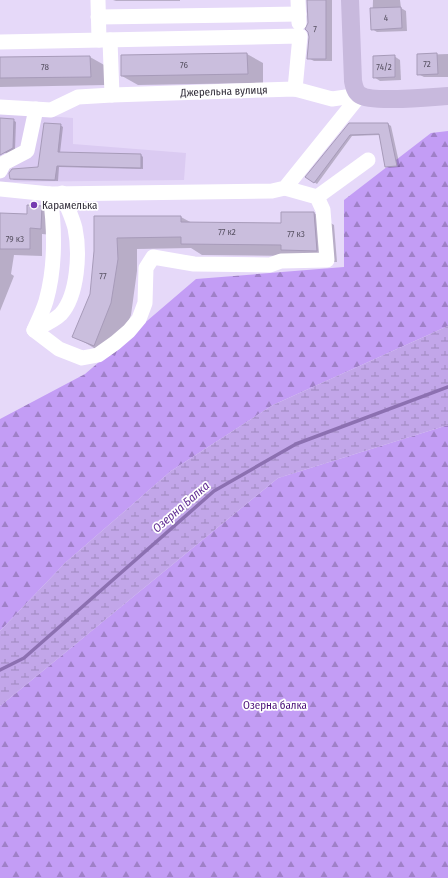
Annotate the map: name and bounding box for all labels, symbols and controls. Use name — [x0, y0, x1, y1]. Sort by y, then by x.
house number: 4 — [384, 13, 389, 23]
house number: 7 — [313, 24, 317, 34]
house number: 72 — [423, 59, 431, 69]
house number: 76 — [180, 60, 188, 70]
house number: 78 — [41, 62, 49, 72]
house number: 74/2 — [376, 62, 392, 72]
street label: Джерельна вулиця — [179, 83, 268, 100]
place label: Карамелька — [42, 199, 97, 212]
marker: Карамелька — [29, 200, 39, 210]
house number: 77 к2 — [218, 227, 236, 237]
house number: 77 к3 — [287, 229, 305, 239]
house number: 79 к3 — [6, 234, 24, 244]
house number: 77 — [99, 271, 107, 281]
water label: Озерна Балка — [150, 479, 212, 535]
park label: Озерна балка — [243, 699, 307, 712]

